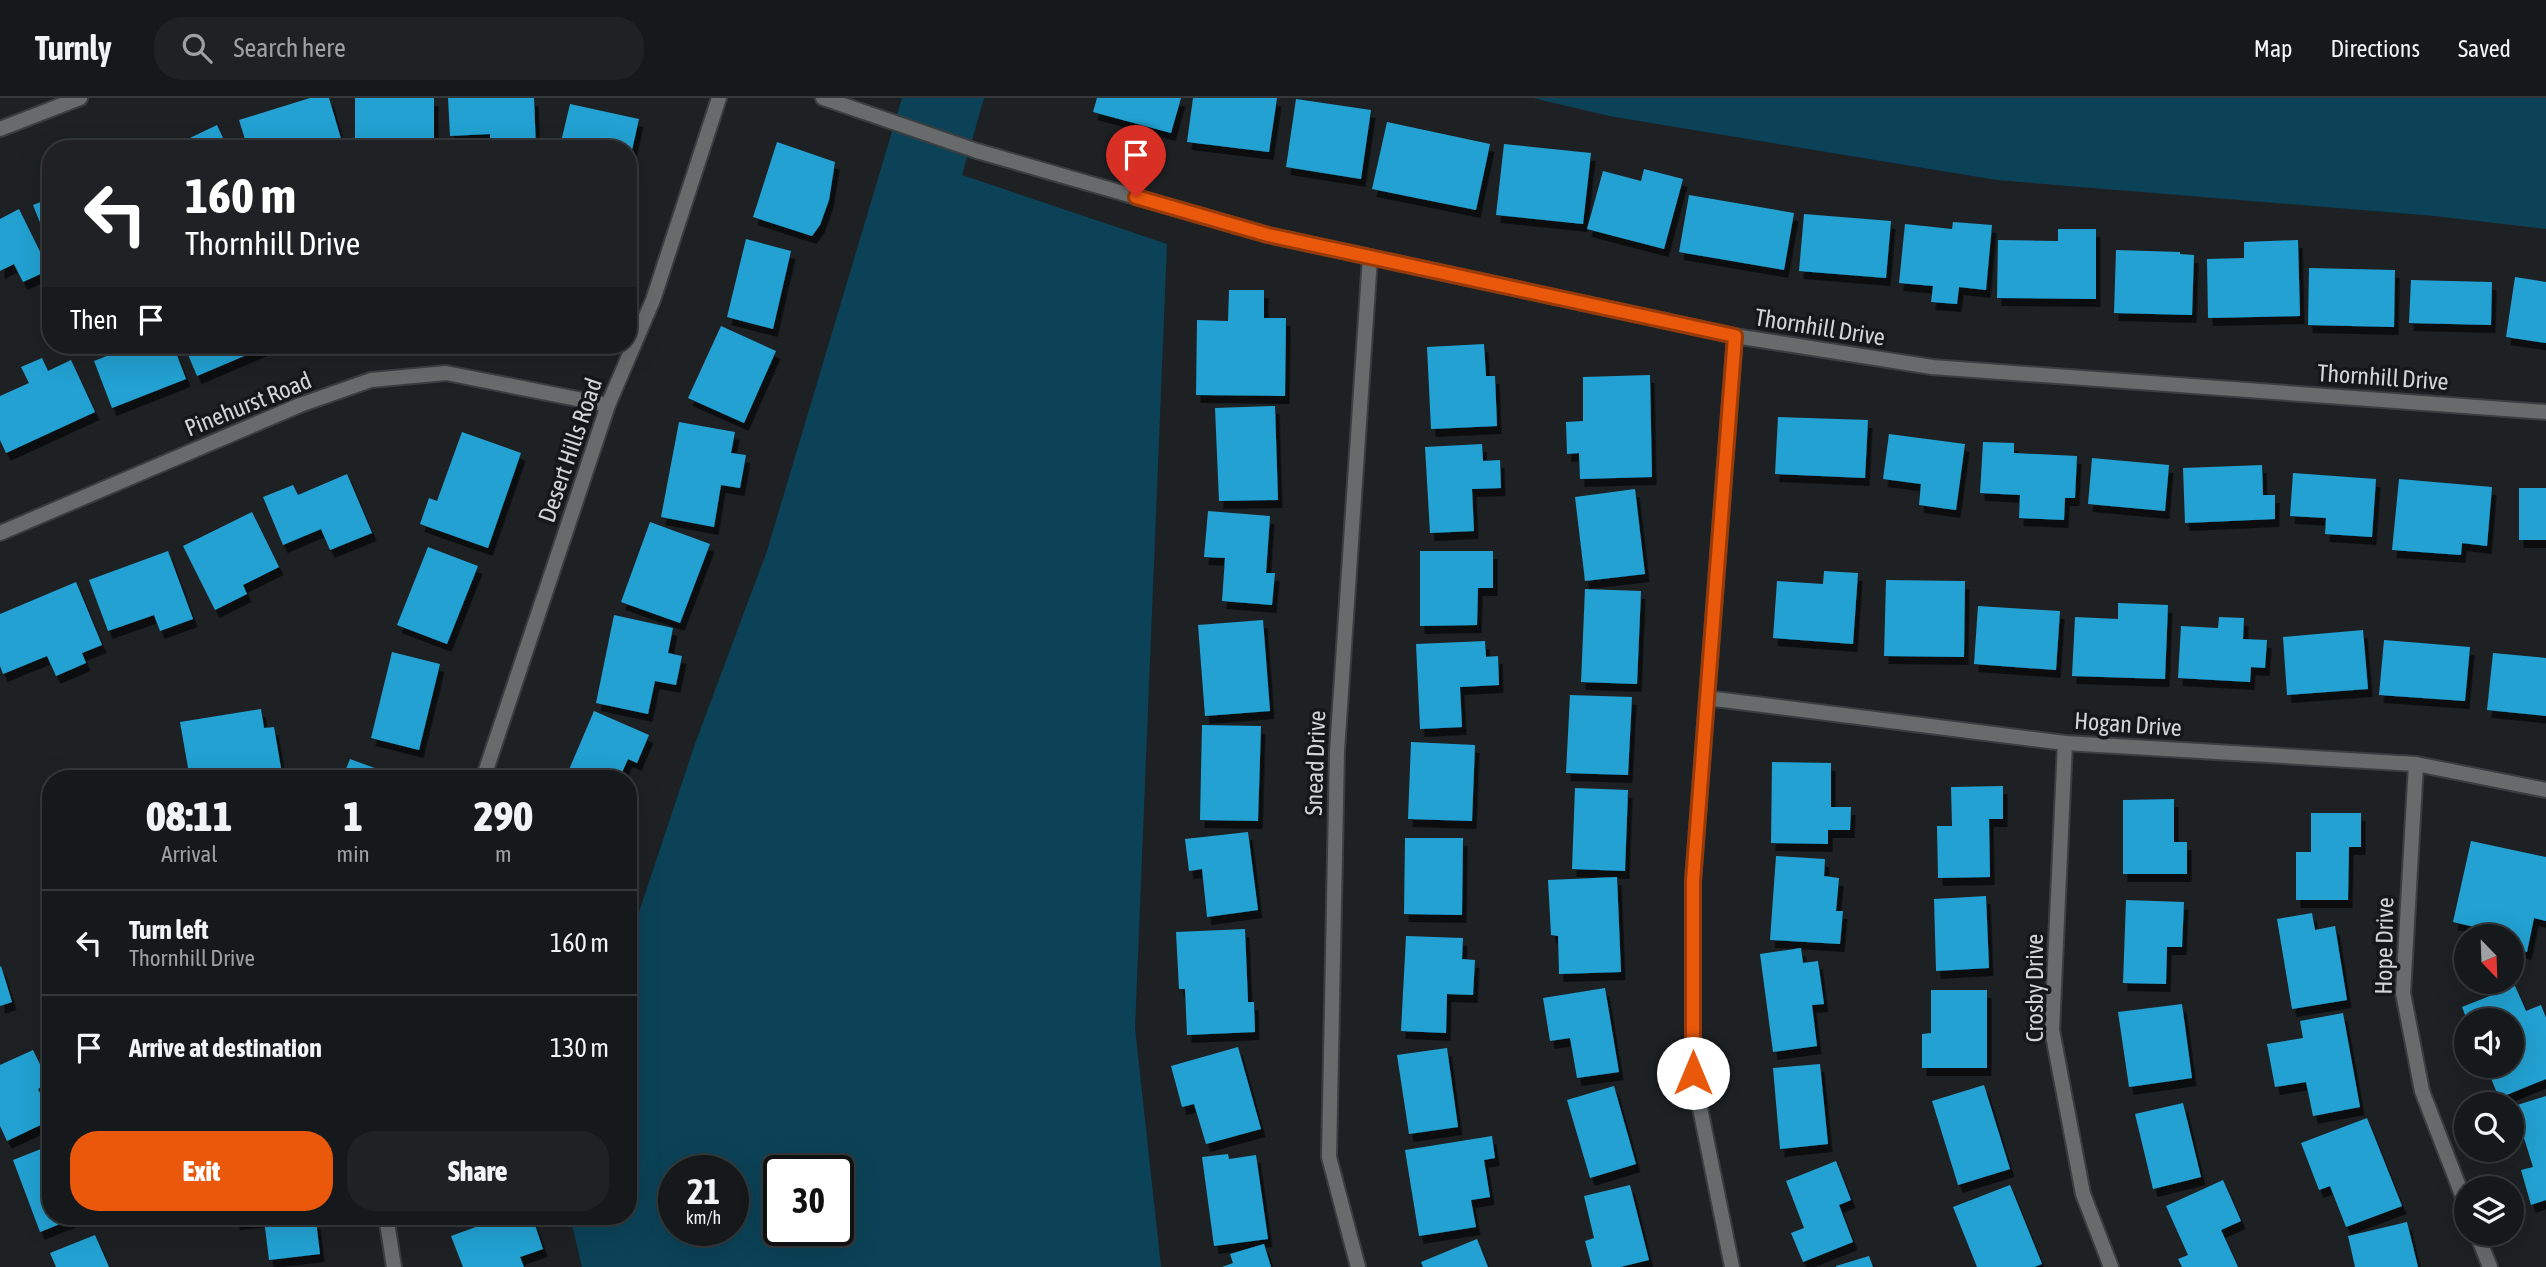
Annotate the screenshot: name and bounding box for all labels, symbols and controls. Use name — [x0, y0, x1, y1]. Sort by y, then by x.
search box — [154, 17, 644, 80]
text: Turnly — [35, 29, 112, 67]
icon: search — [178, 29, 216, 67]
text: Search here — [234, 33, 346, 63]
text: Map — [2254, 35, 2292, 62]
text: Directions — [2330, 35, 2420, 62]
text: Saved — [2458, 35, 2511, 62]
pin — [1106, 125, 1166, 197]
icon: arrive — [1117, 136, 1155, 174]
text: 160 m — [185, 167, 296, 223]
icon: left — [70, 168, 161, 259]
text: Thornhill Drive — [185, 225, 360, 262]
icon: arrive — [132, 301, 170, 339]
street label: Thornhill Drive — [1753, 303, 1887, 351]
text: Then — [70, 305, 118, 335]
street label: Thornhill Drive — [2316, 359, 2450, 395]
street label: Pinehurst Road — [181, 366, 315, 442]
street label: Desert Hills Road — [533, 374, 607, 526]
street label: Hogan Drive — [2073, 707, 2183, 741]
street label: Snead Drive — [1300, 710, 1330, 816]
text: 08:11 — [146, 792, 233, 840]
text: 1 — [343, 792, 363, 840]
text: 290 — [474, 792, 533, 840]
text: Arrival — [161, 841, 217, 867]
text: min — [337, 841, 370, 867]
text: m — [495, 841, 512, 867]
street label: Hope Drive — [2370, 897, 2398, 995]
text: Turn left — [129, 915, 209, 945]
icon: left — [70, 924, 108, 962]
north arrow — [2454, 924, 2524, 994]
map controls — [2454, 924, 2524, 1246]
text: 160 m — [550, 928, 609, 958]
street label: Crosby Drive — [2021, 934, 2048, 1042]
text: Thornhill Drive — [129, 945, 255, 971]
button: sound — [2454, 1008, 2524, 1078]
icon: arrive — [70, 1029, 108, 1067]
text: Arrive at destination — [129, 1033, 322, 1063]
text: 130 m — [550, 1033, 609, 1063]
position arrow — [1656, 1036, 1730, 1110]
button: search — [2454, 1092, 2524, 1162]
button: Exit — [70, 1131, 333, 1211]
button: Share — [347, 1131, 609, 1211]
speed limit sign: 30 — [763, 1155, 854, 1246]
text: 21 — [687, 1171, 720, 1211]
button: layers — [2454, 1176, 2524, 1246]
text: km/h — [686, 1207, 721, 1228]

